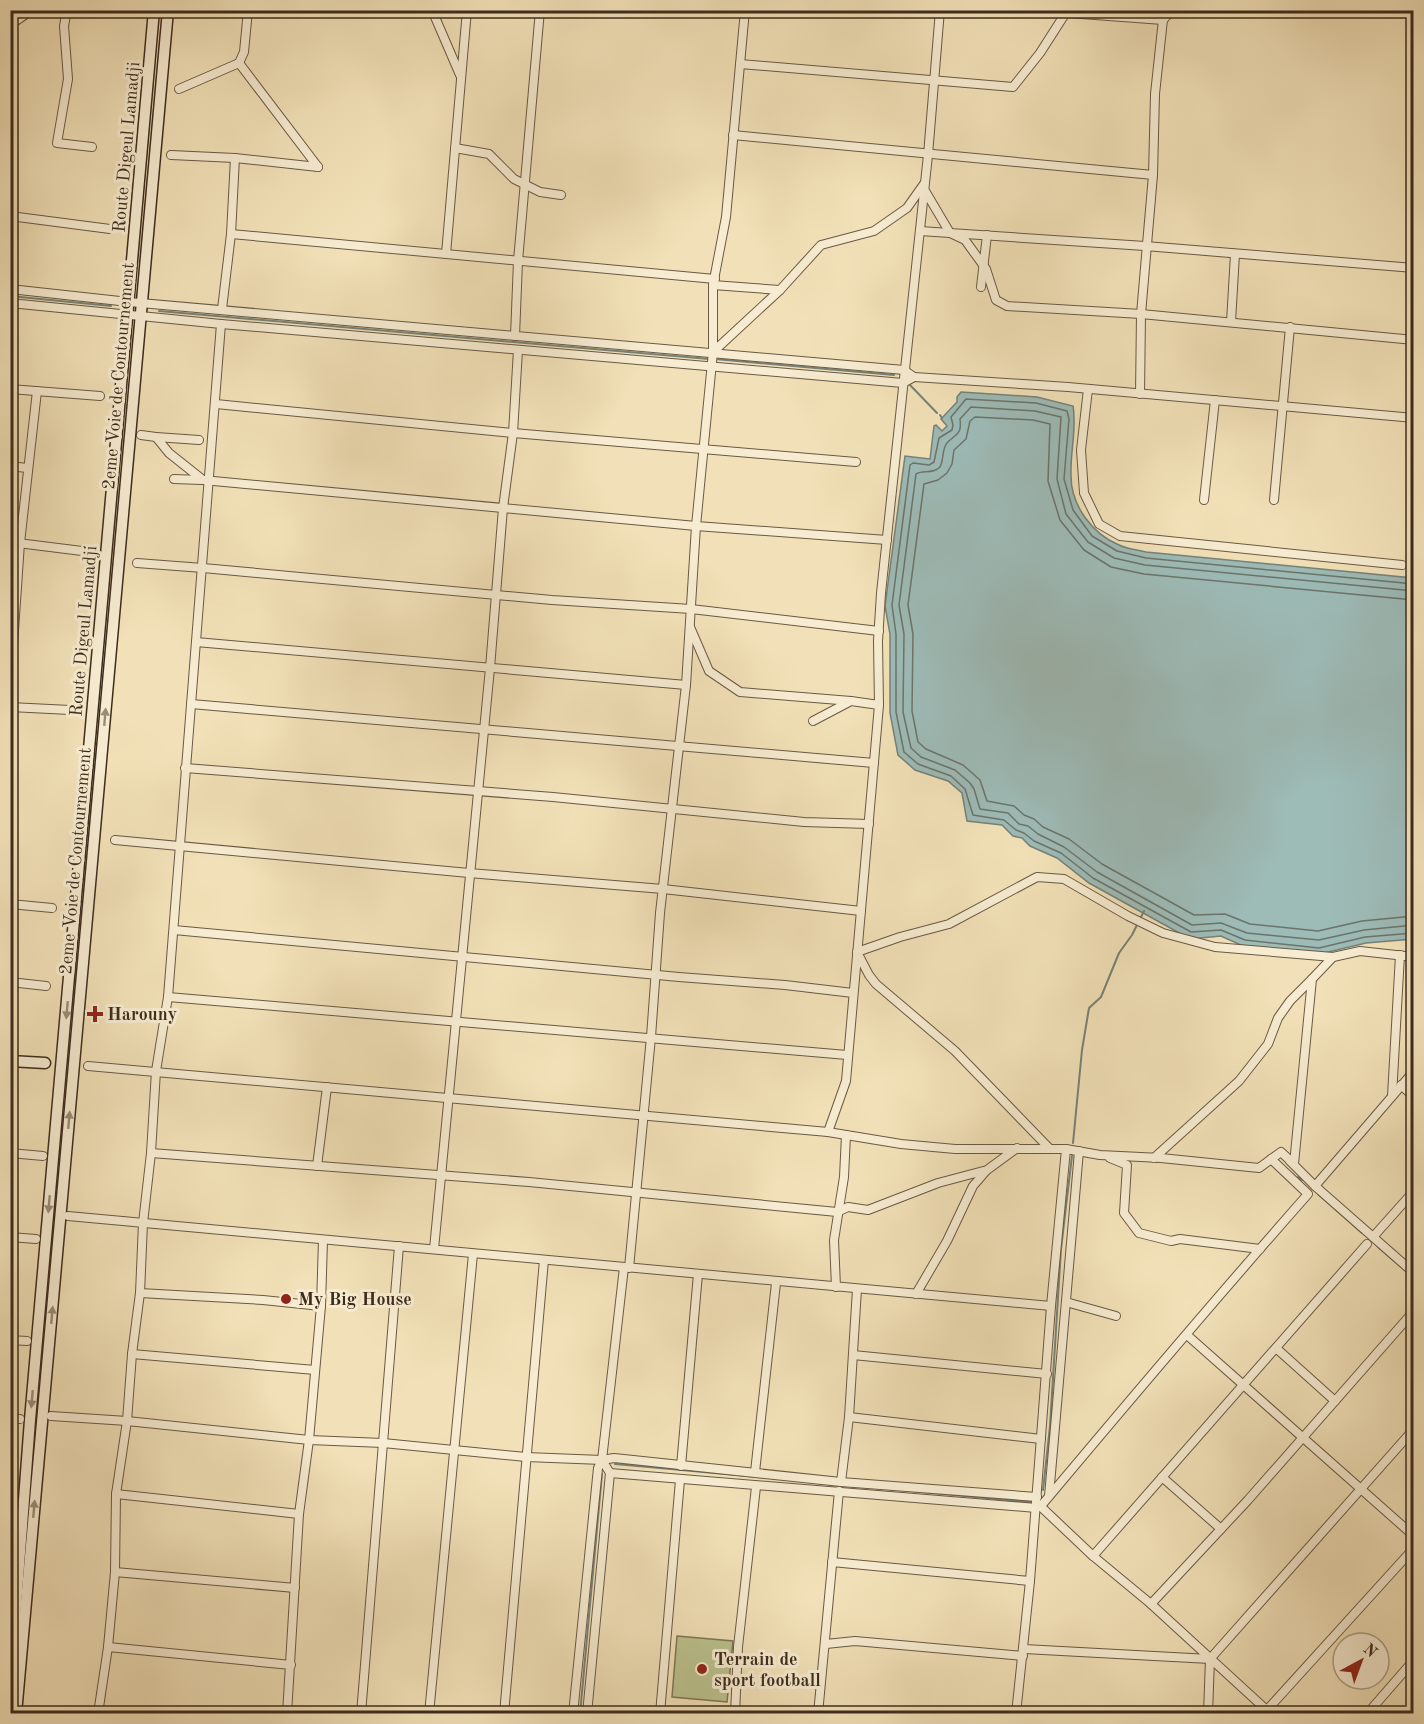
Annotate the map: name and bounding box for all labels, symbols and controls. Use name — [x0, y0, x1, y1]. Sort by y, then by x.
street label: Route Digeul Lamadji — [111, 61, 143, 233]
street label: 2eme Voie de Contournement — [100, 262, 138, 490]
street label: Route Digeul Lamadji — [68, 545, 100, 717]
one-way arrow — [100, 707, 110, 726]
street label: 2eme Voie de Contournement — [57, 747, 95, 975]
one-way arrow — [62, 1001, 71, 1020]
place label: Harouny — [107, 1006, 177, 1024]
marker: Harouny — [88, 1007, 102, 1021]
one-way arrow — [64, 1111, 74, 1130]
one-way arrow — [44, 1195, 54, 1214]
place label: My Big House — [298, 1291, 412, 1309]
marker: My Big House — [279, 1292, 293, 1306]
one-way arrow — [47, 1305, 57, 1324]
one-way arrow — [27, 1389, 37, 1408]
one-way arrow — [29, 1499, 39, 1518]
north arrow — [1331, 1631, 1391, 1691]
text: N — [1360, 1641, 1380, 1662]
place label: Terrain de sport football — [714, 1651, 821, 1690]
marker: Terrain de sport football — [695, 1662, 709, 1676]

